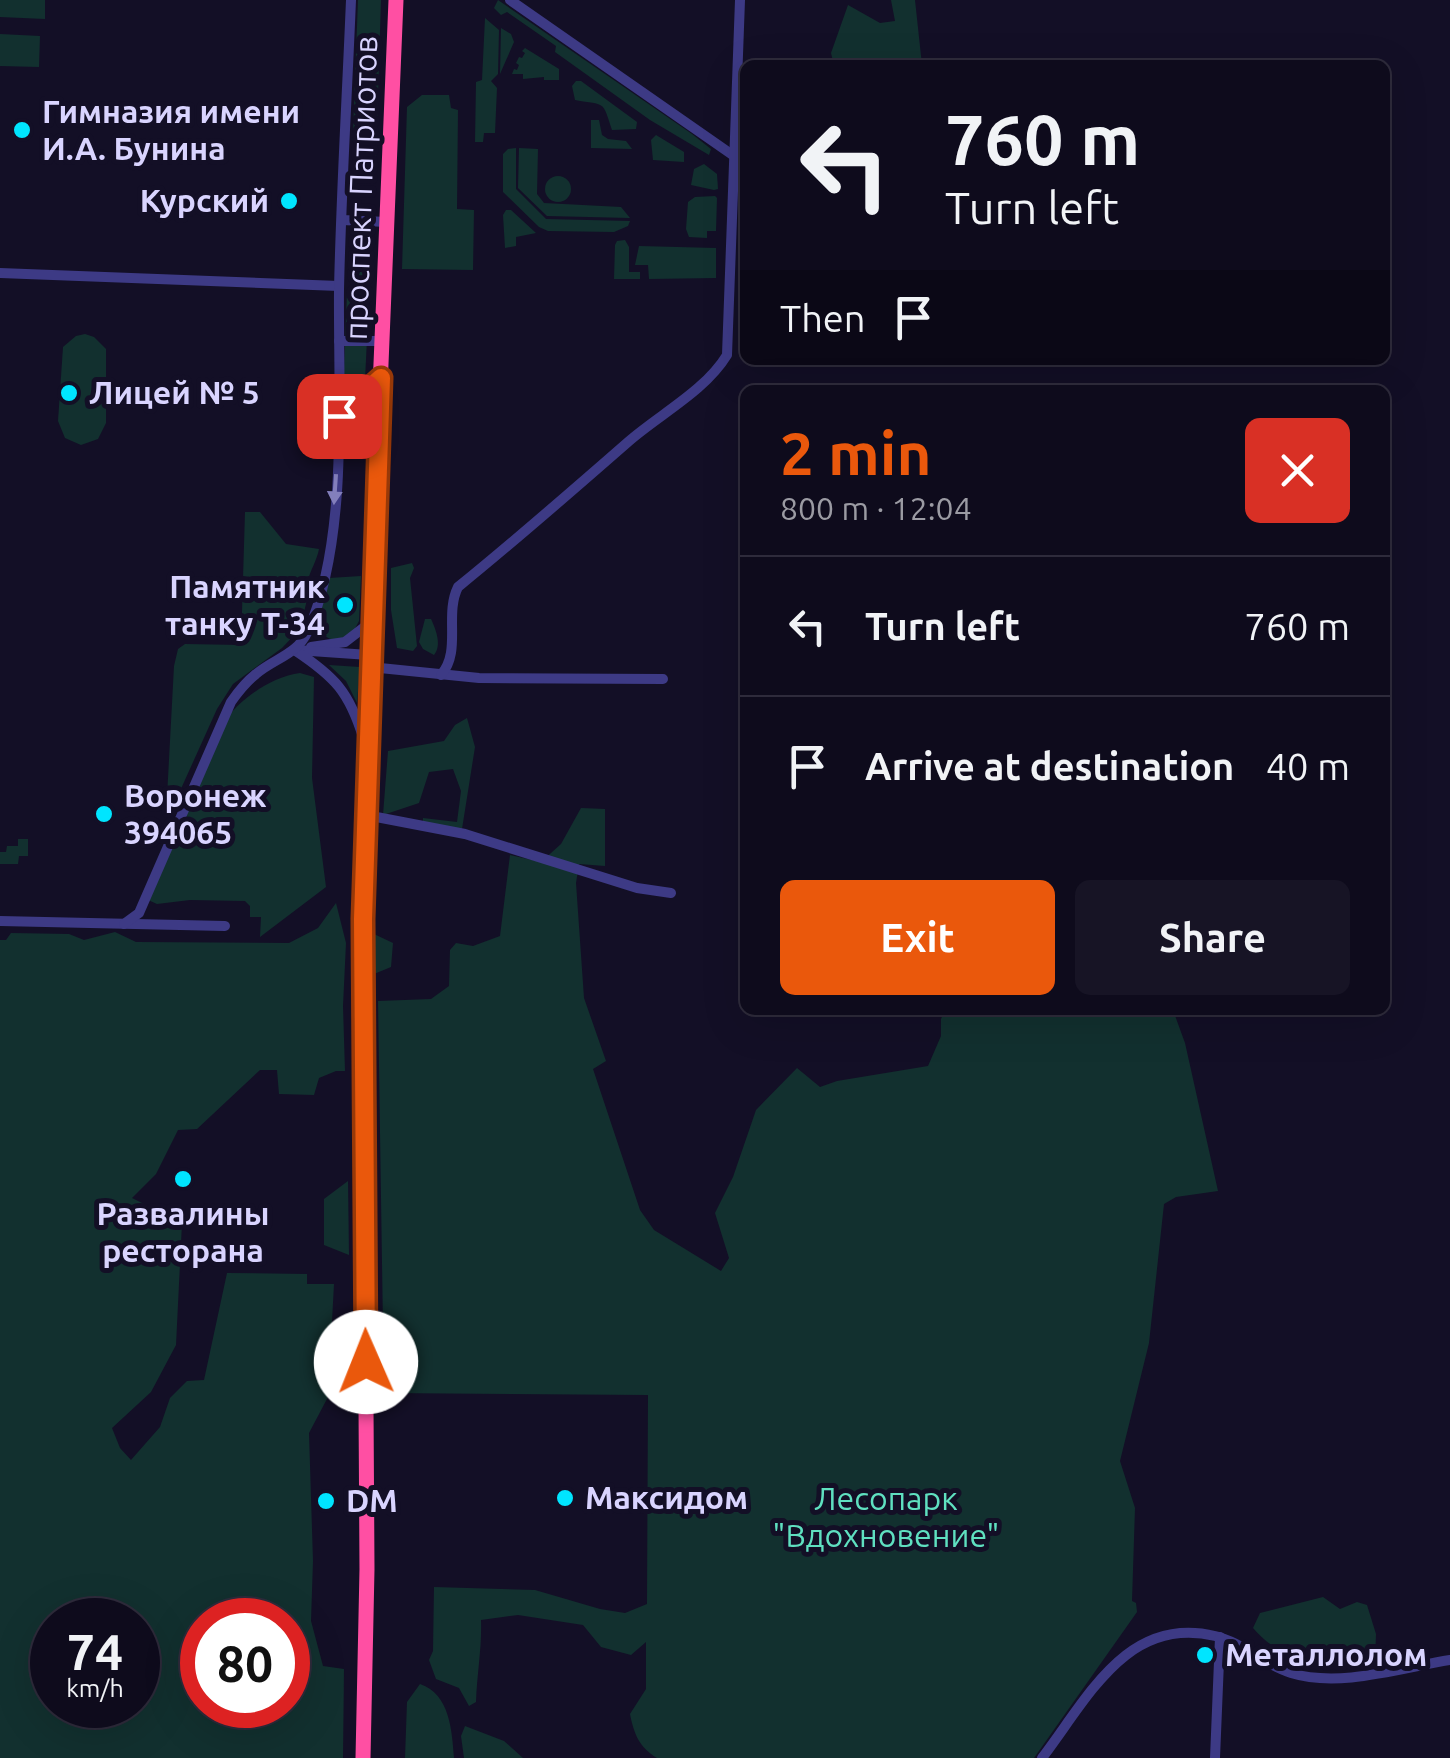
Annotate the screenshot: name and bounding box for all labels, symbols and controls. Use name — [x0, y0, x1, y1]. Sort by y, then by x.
street label: проспект Патриотов — [337, 35, 383, 341]
place label: Гимназия имени И.А. Бунина — [42, 93, 300, 166]
icon: left — [780, 100, 910, 230]
text: 760 m — [945, 100, 1140, 178]
marker: Гимназия имени И.А. Бунина — [11, 119, 33, 141]
place label: Курский — [140, 182, 269, 218]
text: Turn left — [945, 182, 1119, 233]
marker: Курский — [278, 190, 300, 212]
icon: arrive — [886, 290, 941, 345]
text: Then — [780, 297, 866, 339]
place label: Лицей № 5 — [89, 374, 260, 410]
pin — [297, 374, 382, 459]
marker: Лицей № 5 — [58, 382, 80, 404]
icon: arrive — [312, 389, 367, 444]
button: close — [1245, 418, 1350, 523]
text: 2 min — [780, 419, 932, 486]
one-way arrow — [327, 473, 343, 505]
text: 800 m · 12:04 — [780, 490, 972, 526]
place label: Памятник танку Т-34 — [165, 568, 325, 641]
marker: Памятник танку Т-34 — [334, 594, 356, 616]
icon: left — [780, 599, 835, 654]
text: Turn left — [865, 605, 1020, 647]
text: 760 m — [1244, 605, 1350, 647]
icon: arrive — [780, 739, 835, 794]
text: Arrive at destination — [865, 745, 1234, 787]
text: 40 m — [1266, 745, 1350, 787]
place label: Воронеж 394065 — [124, 777, 267, 850]
marker: Воронеж 394065 — [93, 803, 115, 825]
button: Exit — [780, 880, 1055, 995]
button: Share — [1075, 880, 1350, 995]
marker: Развалины ресторана — [172, 1168, 194, 1190]
place label: Развалины ресторана — [97, 1195, 269, 1268]
position arrow — [314, 1310, 418, 1414]
place label: Максидом — [585, 1479, 748, 1515]
park label: Лесопарк "Вдохновение" — [773, 1480, 999, 1553]
place label: DM — [346, 1482, 398, 1518]
marker: Максидом — [554, 1487, 576, 1509]
marker: DM — [315, 1490, 337, 1512]
speed limit sign: 80 — [180, 1598, 310, 1728]
text: 74 — [67, 1623, 123, 1679]
place label: Металлолом — [1225, 1636, 1427, 1672]
marker: Металлолом — [1194, 1644, 1216, 1666]
text: km/h — [66, 1674, 124, 1702]

